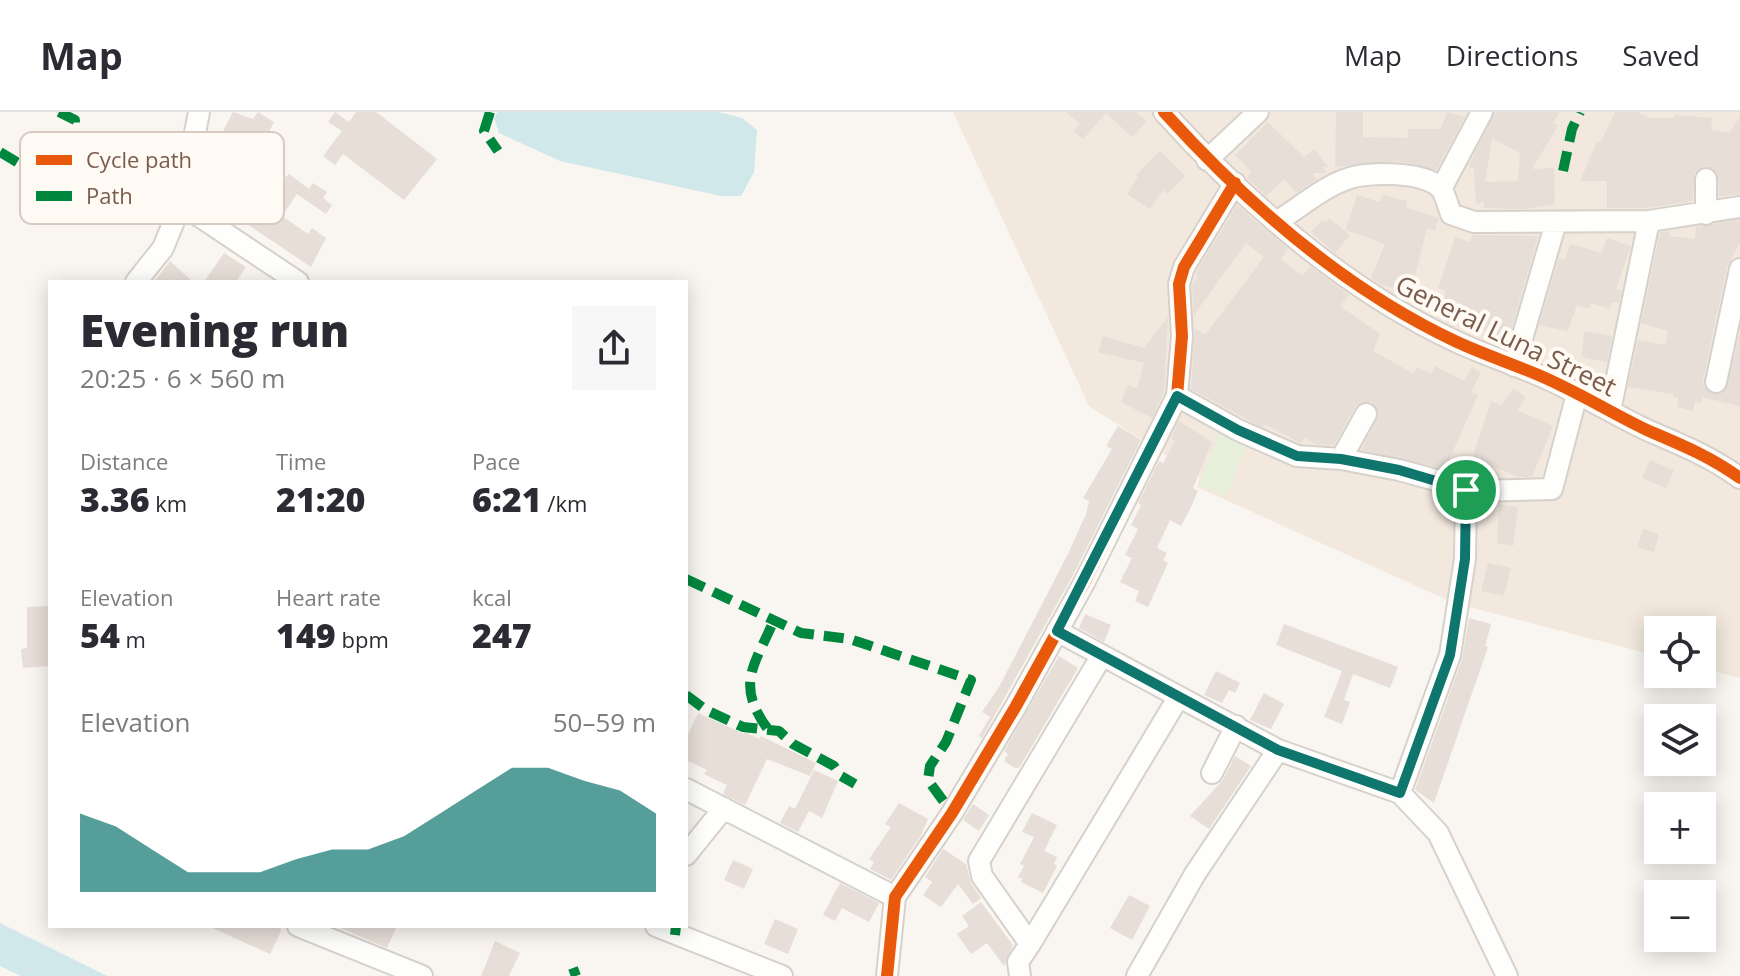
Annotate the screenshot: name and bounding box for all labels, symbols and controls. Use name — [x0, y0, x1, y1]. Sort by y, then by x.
text: Map — [40, 29, 123, 81]
text: Map — [1344, 36, 1402, 74]
text: Directions — [1446, 36, 1578, 74]
text: Saved — [1622, 36, 1700, 74]
legend — [20, 132, 284, 224]
text: Cycle path — [86, 144, 192, 174]
text: Path — [86, 180, 133, 210]
street label: General Luna Street — [1390, 266, 1623, 404]
text: Evening run — [80, 300, 349, 360]
button: share — [572, 306, 656, 390]
text: 20:25 · 6 × 560 m — [80, 360, 285, 396]
text: Distance — [80, 446, 168, 476]
text: Time — [276, 446, 326, 476]
text: Pace — [472, 446, 520, 476]
pin — [1432, 456, 1500, 524]
icon: arrive — [1444, 468, 1488, 512]
text: 3.36 — [80, 476, 150, 522]
text: 21:20 — [276, 476, 366, 522]
text: 6:21 — [472, 476, 542, 522]
text: km — [150, 488, 187, 518]
text: /km — [542, 488, 587, 518]
text: Elevation — [80, 582, 173, 612]
text: Heart rate — [276, 582, 381, 612]
text: kcal — [472, 582, 512, 612]
text: 54 — [80, 612, 120, 658]
text: 149 — [276, 612, 336, 658]
text: 247 — [472, 612, 532, 658]
map controls — [1644, 616, 1716, 952]
button: locate — [1644, 616, 1716, 688]
text: m — [120, 624, 146, 654]
text: bpm — [336, 624, 389, 654]
text: Elevation — [80, 704, 190, 740]
text: 50–59 m — [553, 704, 656, 740]
button: layers — [1644, 704, 1716, 776]
button: + — [1644, 792, 1716, 864]
button: − — [1644, 880, 1716, 952]

